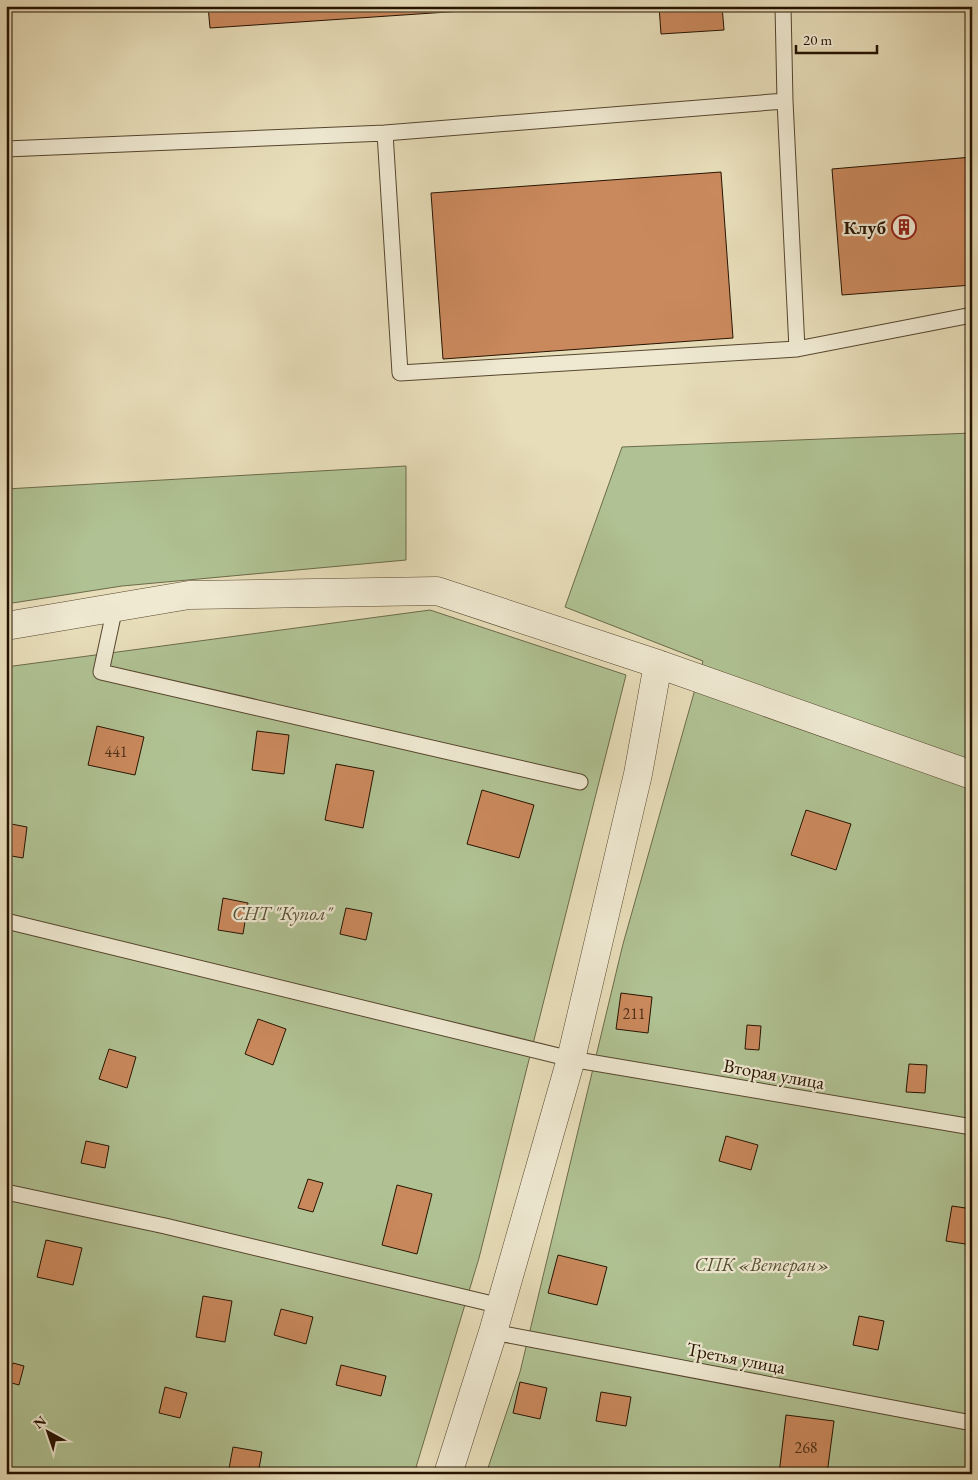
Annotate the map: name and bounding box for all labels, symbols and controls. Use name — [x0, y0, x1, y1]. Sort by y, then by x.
scale bar — [796, 22, 877, 54]
text: 20 m — [803, 30, 832, 49]
building icon: Клуб — [891, 214, 917, 240]
place label: Клуб — [843, 215, 886, 240]
house number: 441 — [104, 741, 128, 762]
park label: СНТ "Купол" — [232, 901, 334, 926]
house number: 211 — [622, 1003, 646, 1024]
street label: Вторая улица — [722, 1053, 827, 1095]
park label: СПК «Ветеран» — [694, 1252, 830, 1277]
street label: Третья улица — [684, 1336, 788, 1380]
north arrow — [22, 1408, 72, 1458]
text: N — [30, 1411, 50, 1433]
house number: 268 — [794, 1437, 818, 1458]

